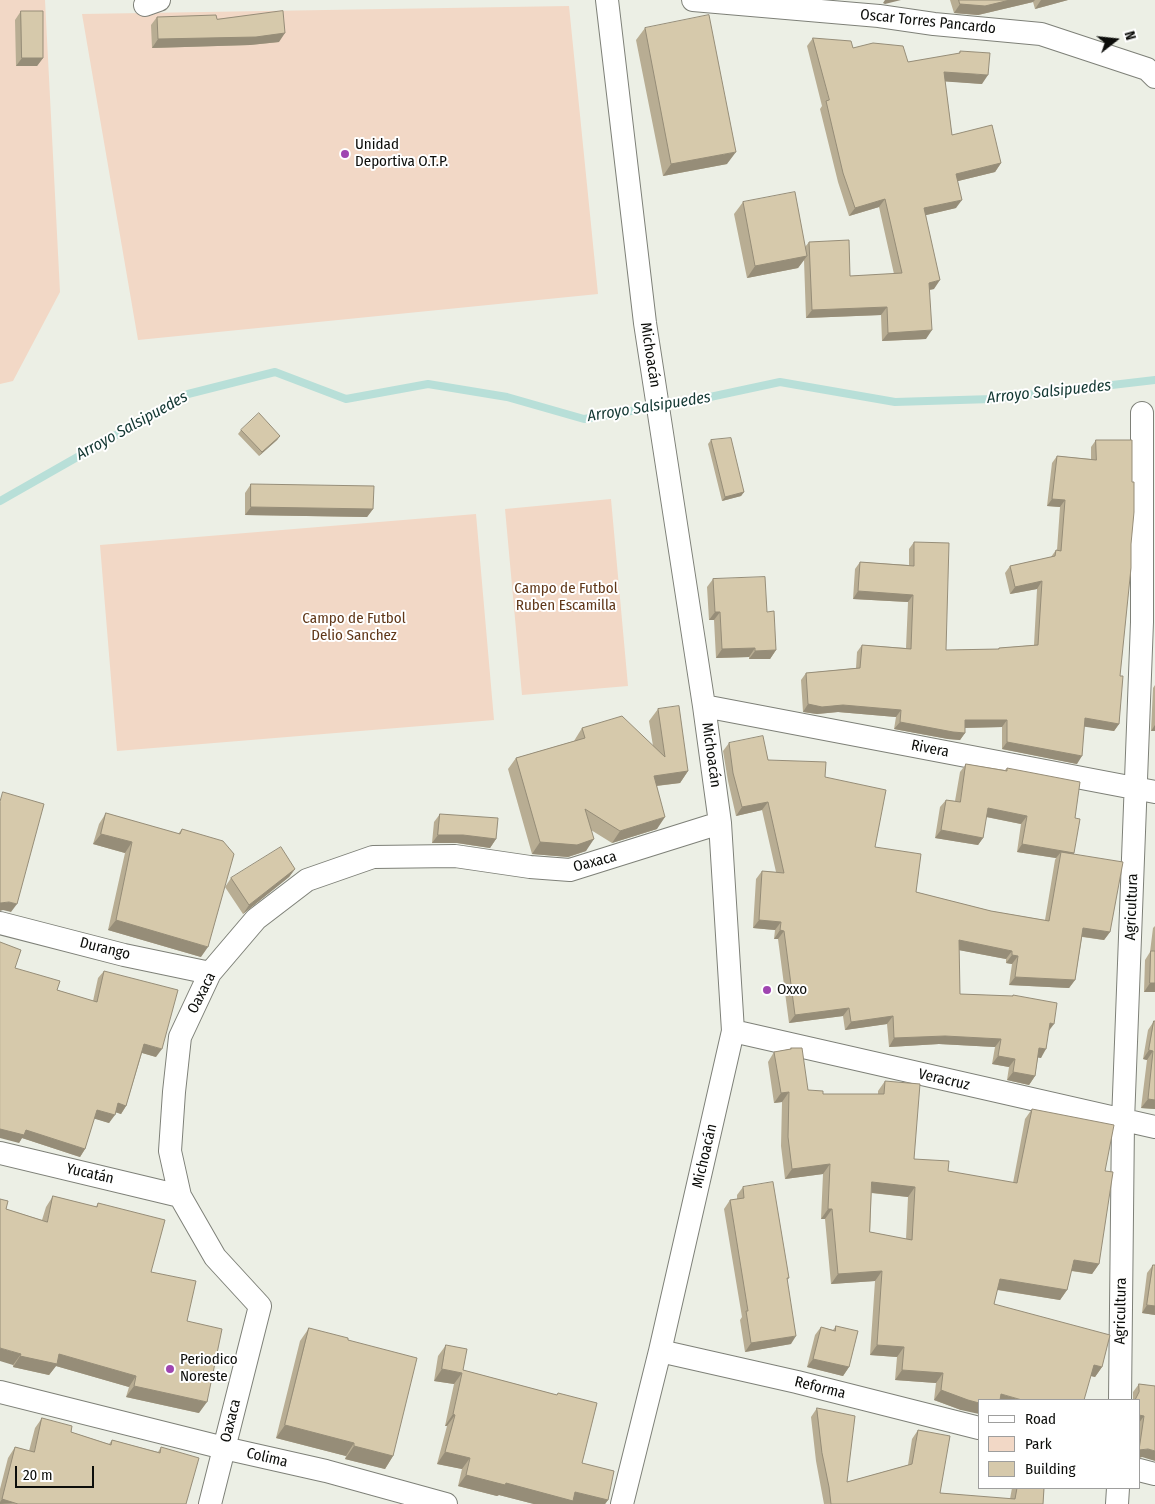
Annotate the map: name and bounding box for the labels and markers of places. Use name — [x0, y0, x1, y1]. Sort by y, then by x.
place label: Unidad Deportiva O.T.P. — [355, 136, 448, 171]
marker: Unidad Deportiva O.T.P. — [339, 148, 351, 160]
place label: Oxxo — [777, 981, 807, 999]
marker: Oxxo — [761, 984, 773, 996]
place label: Periodico Noreste — [180, 1351, 238, 1386]
marker: Periodico Noreste — [164, 1363, 176, 1375]

